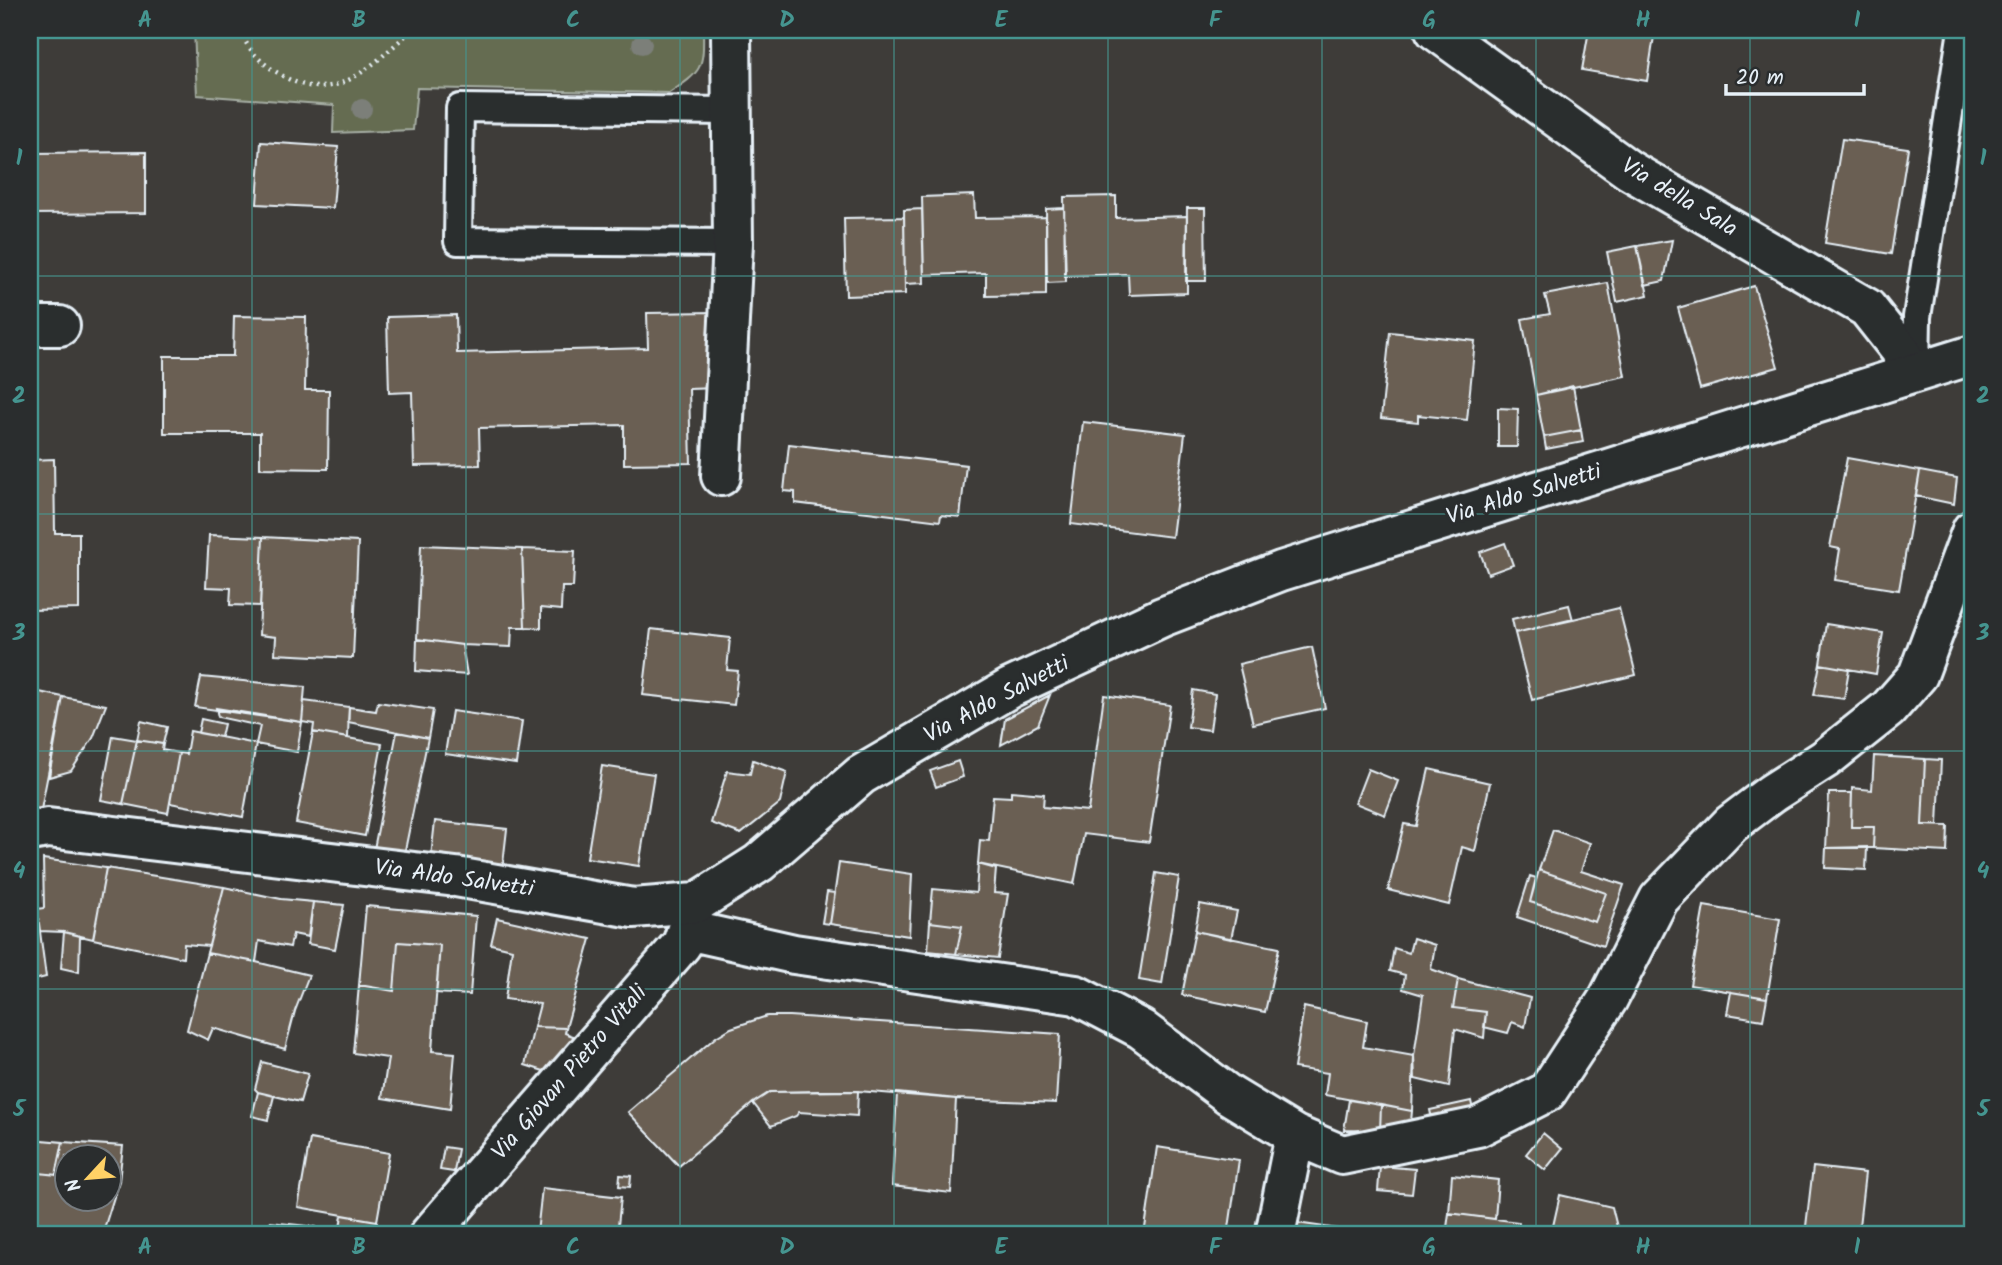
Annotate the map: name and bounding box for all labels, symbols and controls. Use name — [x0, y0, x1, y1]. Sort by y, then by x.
text: A — [138, 3, 152, 39]
text: B — [352, 3, 366, 39]
text: C — [566, 3, 580, 39]
text: D — [779, 3, 795, 39]
text: E — [995, 3, 1009, 39]
text: F — [1209, 3, 1223, 39]
text: G — [1422, 3, 1436, 39]
text: H — [1636, 3, 1651, 39]
text: I — [1853, 3, 1861, 39]
scale bar — [1726, 52, 1864, 96]
text: 20 m — [1736, 62, 1784, 95]
text: 1 — [16, 141, 23, 177]
text: 1 — [1980, 141, 1987, 177]
street label: Via della Sala — [1614, 149, 1744, 247]
text: 2 — [12, 379, 26, 415]
text: 2 — [1976, 379, 1990, 415]
street label: Via Aldo Salvetti — [1442, 454, 1607, 536]
text: 3 — [12, 616, 26, 652]
text: 3 — [1976, 616, 1990, 652]
street label: Via Aldo Salvetti — [918, 646, 1078, 754]
street label: Via Aldo Salvetti — [372, 850, 537, 908]
text: 4 — [13, 854, 26, 890]
text: 4 — [1977, 854, 1990, 890]
street label: Via Giovan Pietro Vitali — [483, 976, 658, 1169]
text: 5 — [12, 1092, 27, 1128]
text: 5 — [1976, 1092, 1991, 1128]
north arrow — [52, 1142, 122, 1212]
text: N — [58, 1173, 91, 1197]
text: A — [138, 1230, 152, 1265]
text: B — [352, 1230, 366, 1265]
text: C — [566, 1230, 580, 1265]
text: D — [779, 1230, 795, 1265]
text: E — [995, 1230, 1009, 1265]
text: F — [1209, 1230, 1223, 1265]
text: G — [1422, 1230, 1436, 1265]
text: H — [1636, 1230, 1651, 1265]
text: I — [1853, 1230, 1861, 1265]

